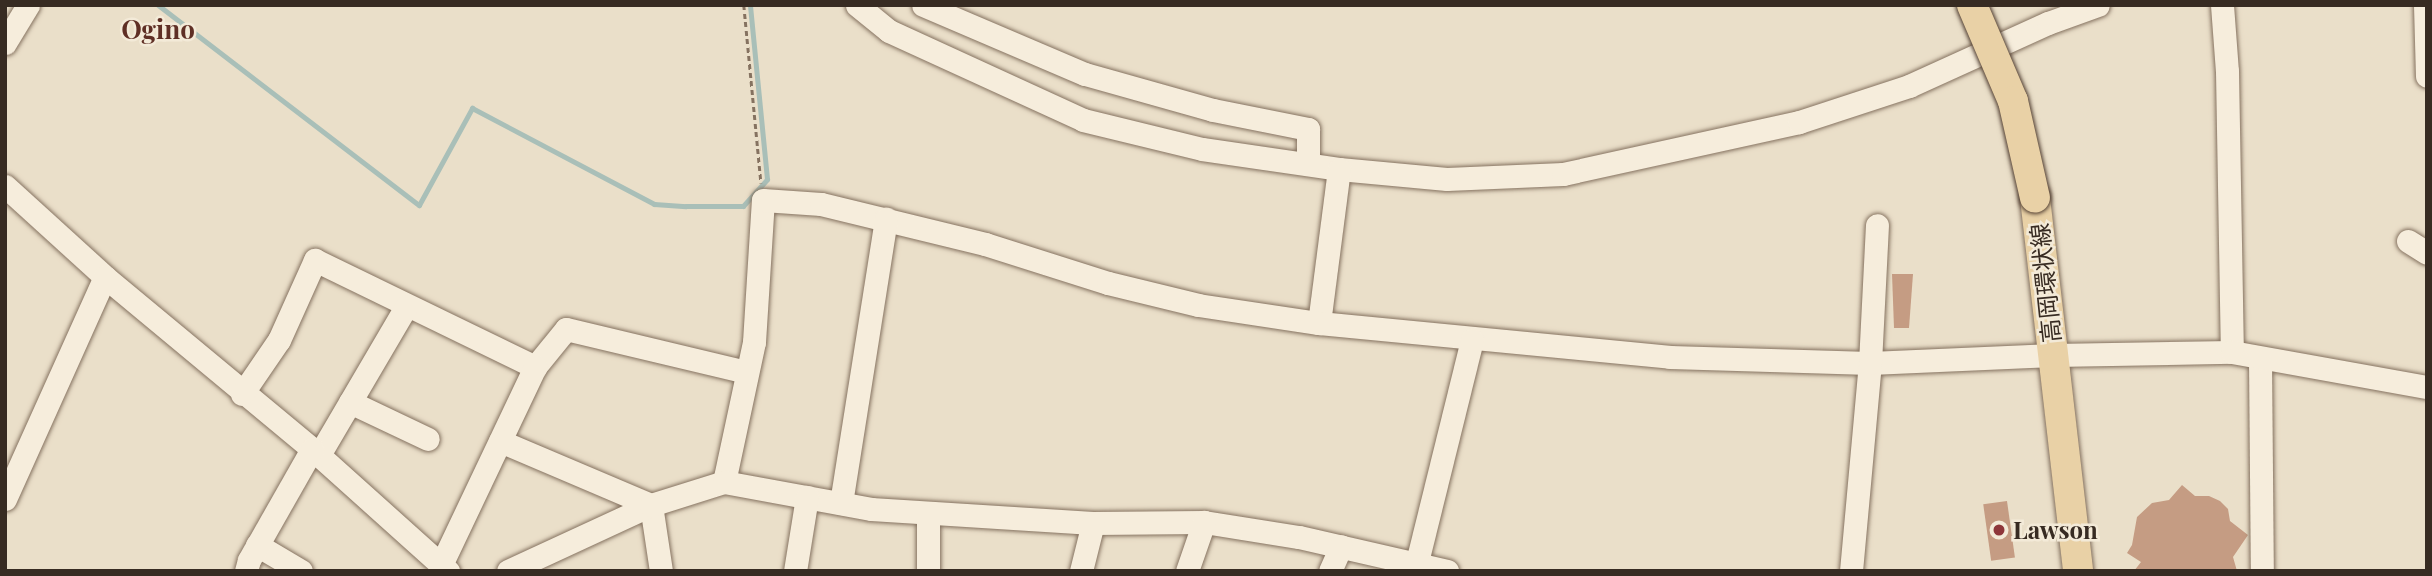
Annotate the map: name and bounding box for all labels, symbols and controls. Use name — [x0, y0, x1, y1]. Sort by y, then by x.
district label: Ogino — [121, 13, 195, 45]
street label: 高岡環状線 — [2024, 222, 2066, 344]
place label: Lawson — [2013, 516, 2098, 544]
marker: Lawson — [1991, 522, 2007, 538]

